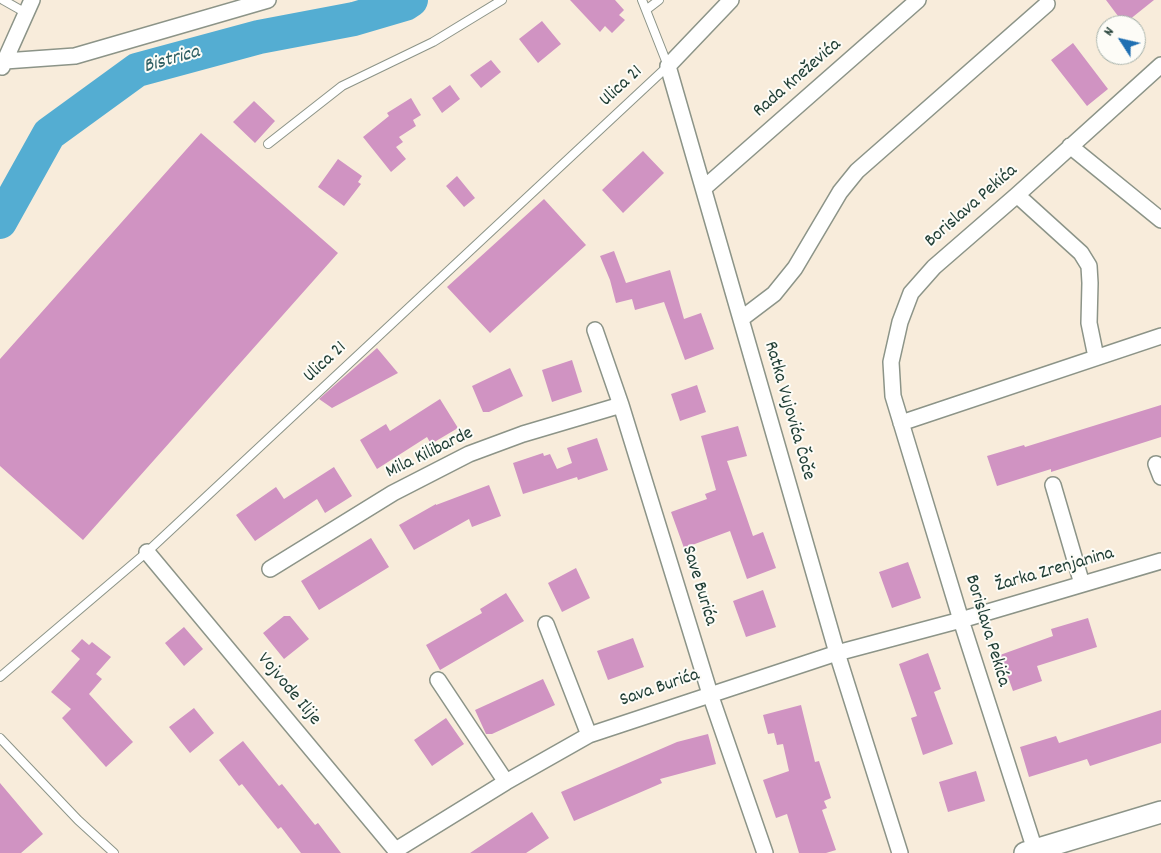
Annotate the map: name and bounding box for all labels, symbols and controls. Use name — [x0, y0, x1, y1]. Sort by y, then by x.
north arrow — [1096, 15, 1146, 65]
text: N — [1099, 23, 1120, 41]
street label: Rada Kneževića — [749, 35, 847, 123]
water label: Bistrica — [141, 42, 203, 80]
street label: Ulica 21 — [596, 61, 648, 113]
street label: Borislava Pekića — [921, 161, 1023, 253]
street label: Ulica 21 — [300, 337, 352, 389]
street label: Ratka Vujovića Čoče — [757, 339, 819, 483]
street label: Mila Kilibarde — [383, 423, 477, 485]
street label: Save Burića — [675, 543, 721, 629]
street label: Žarka Zrenjanina — [993, 543, 1117, 599]
street label: Borislava Pekića — [958, 572, 1014, 690]
street label: Vojvode Ilije — [251, 649, 325, 731]
street label: Sava Burića — [617, 665, 703, 713]

